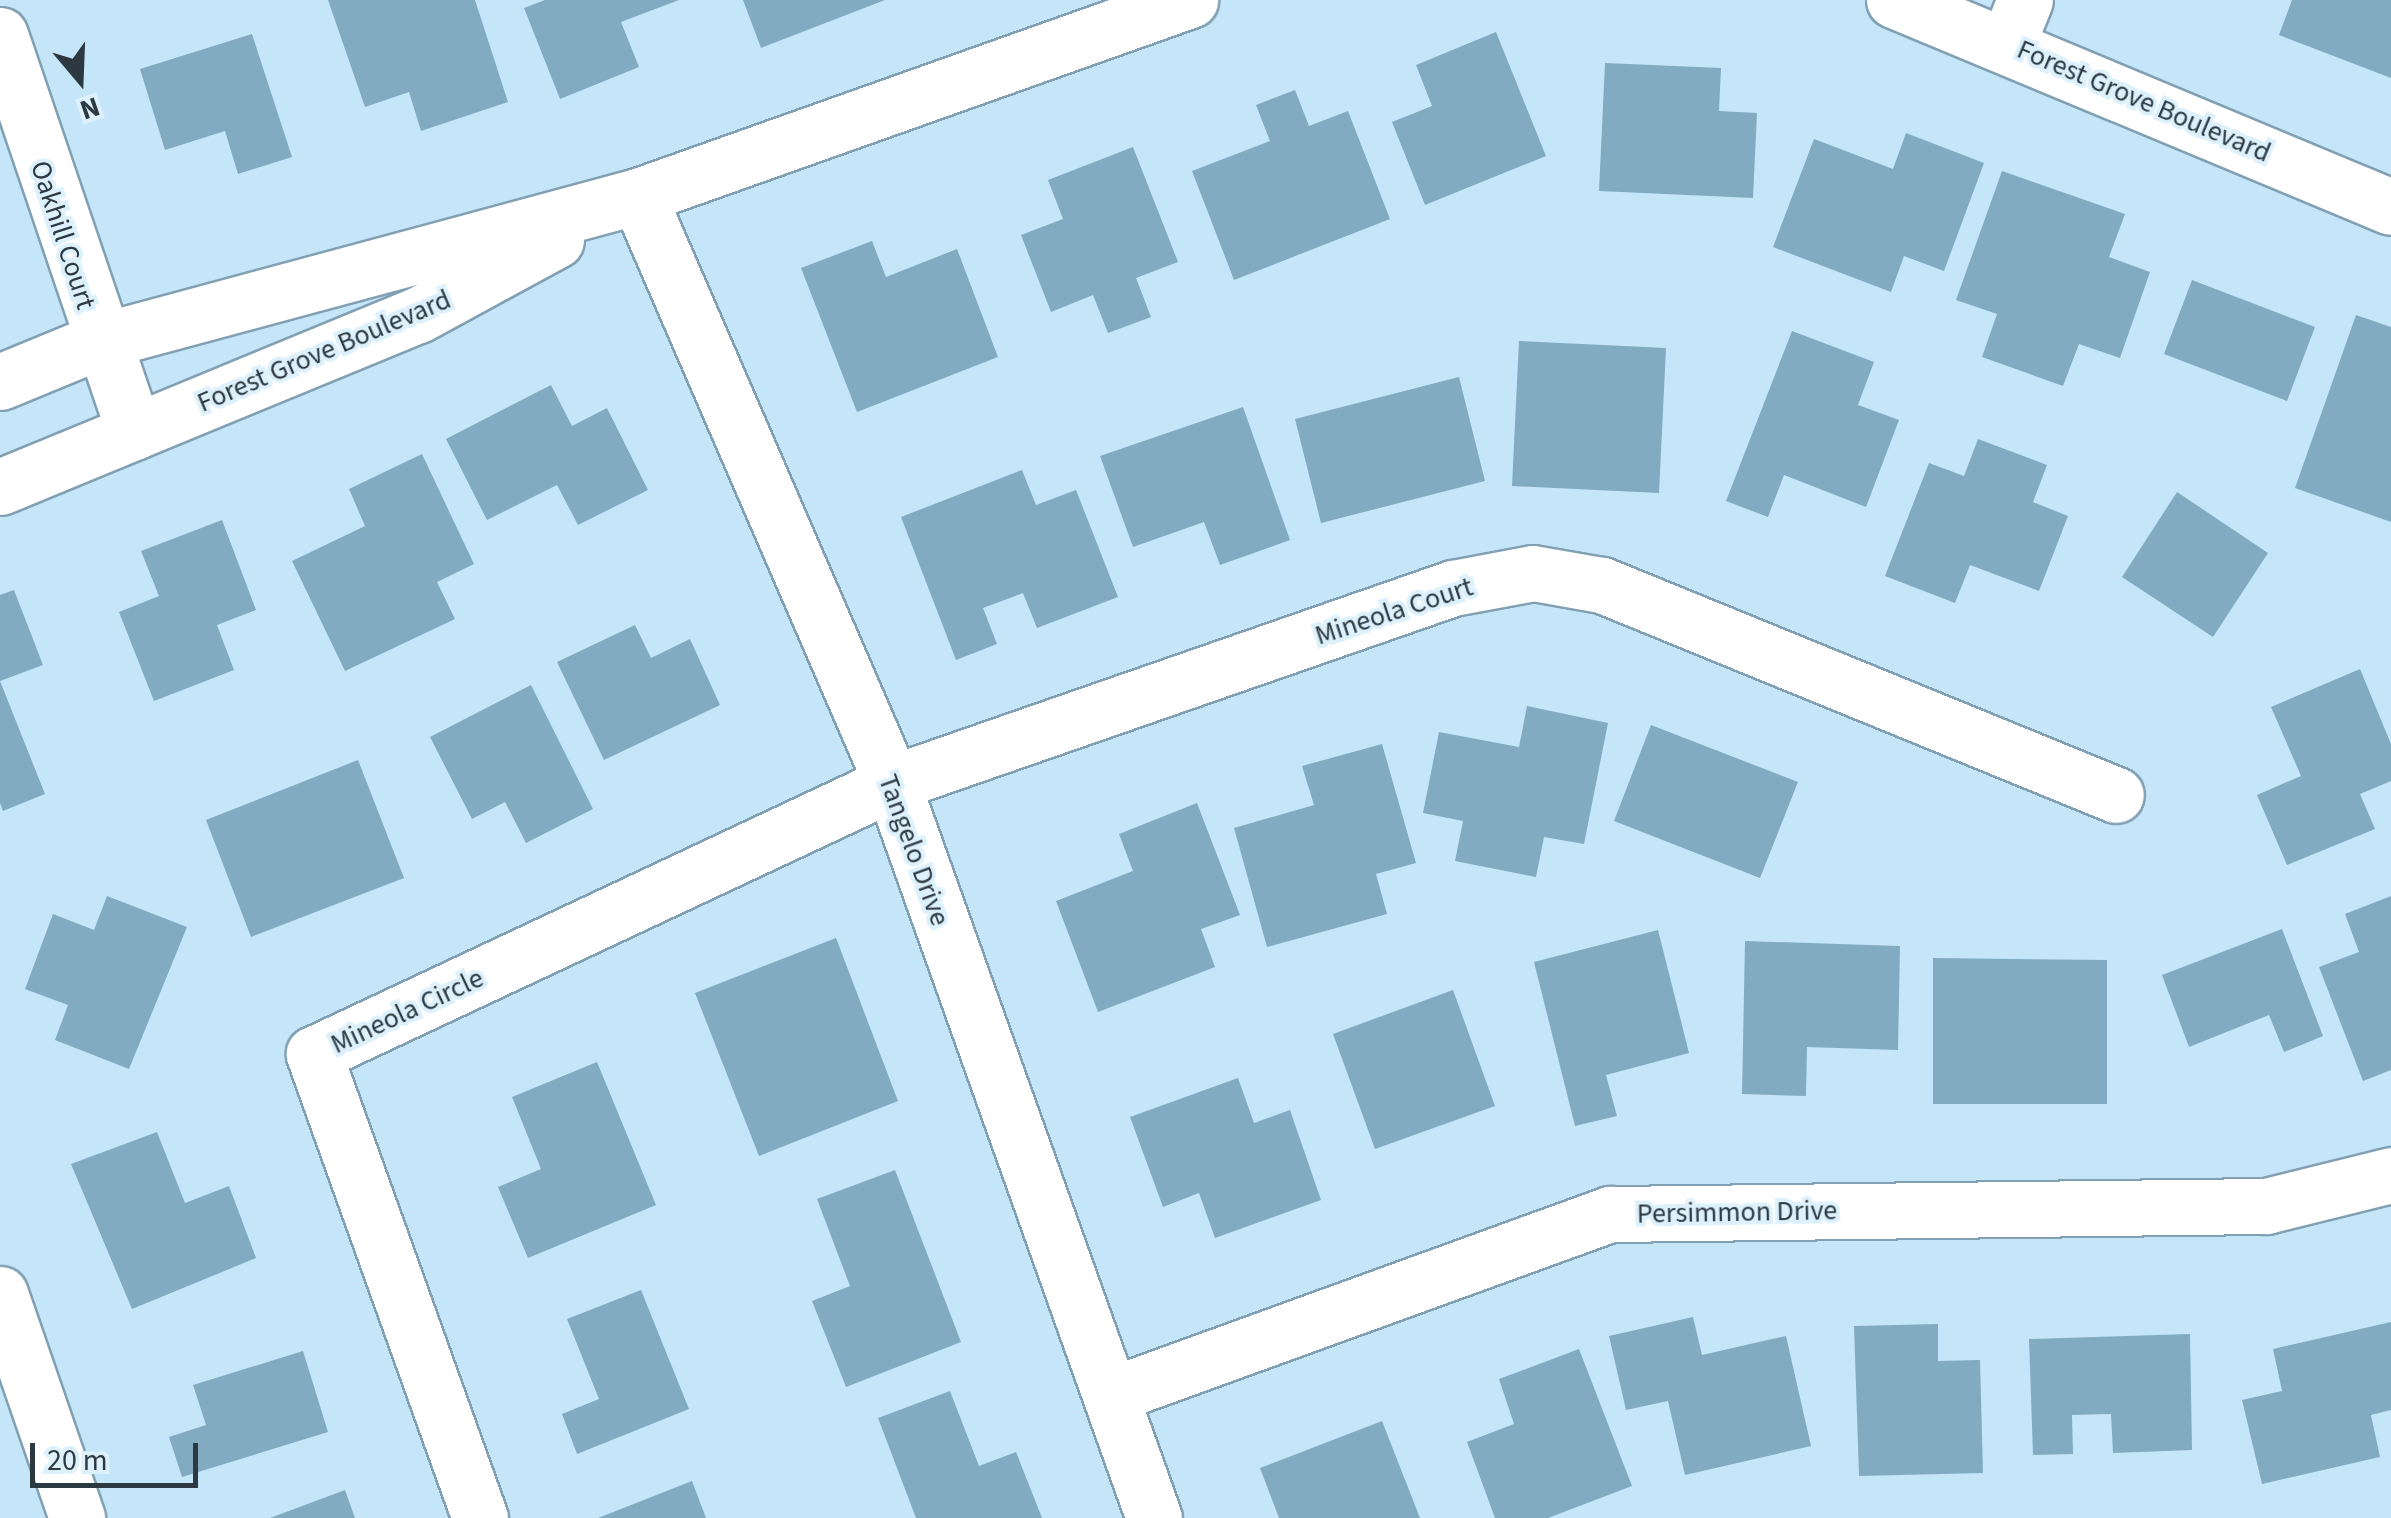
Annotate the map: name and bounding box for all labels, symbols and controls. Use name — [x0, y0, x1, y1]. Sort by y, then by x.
north arrow — [30, 30, 130, 130]
street label: Forest Grove Boulevard — [2012, 32, 2276, 170]
text: N — [74, 86, 105, 130]
street label: Oakhill Court — [23, 157, 103, 313]
street label: Forest Grove Boulevard — [192, 282, 456, 420]
street label: Mineola Court — [1311, 570, 1477, 652]
street label: Tangelo Drive — [871, 770, 957, 930]
street label: Mineola Circle — [325, 961, 489, 1061]
street label: Persimmon Drive — [1636, 1193, 1838, 1231]
scale bar — [35, 1423, 202, 1485]
text: 20 m — [47, 1439, 108, 1482]

